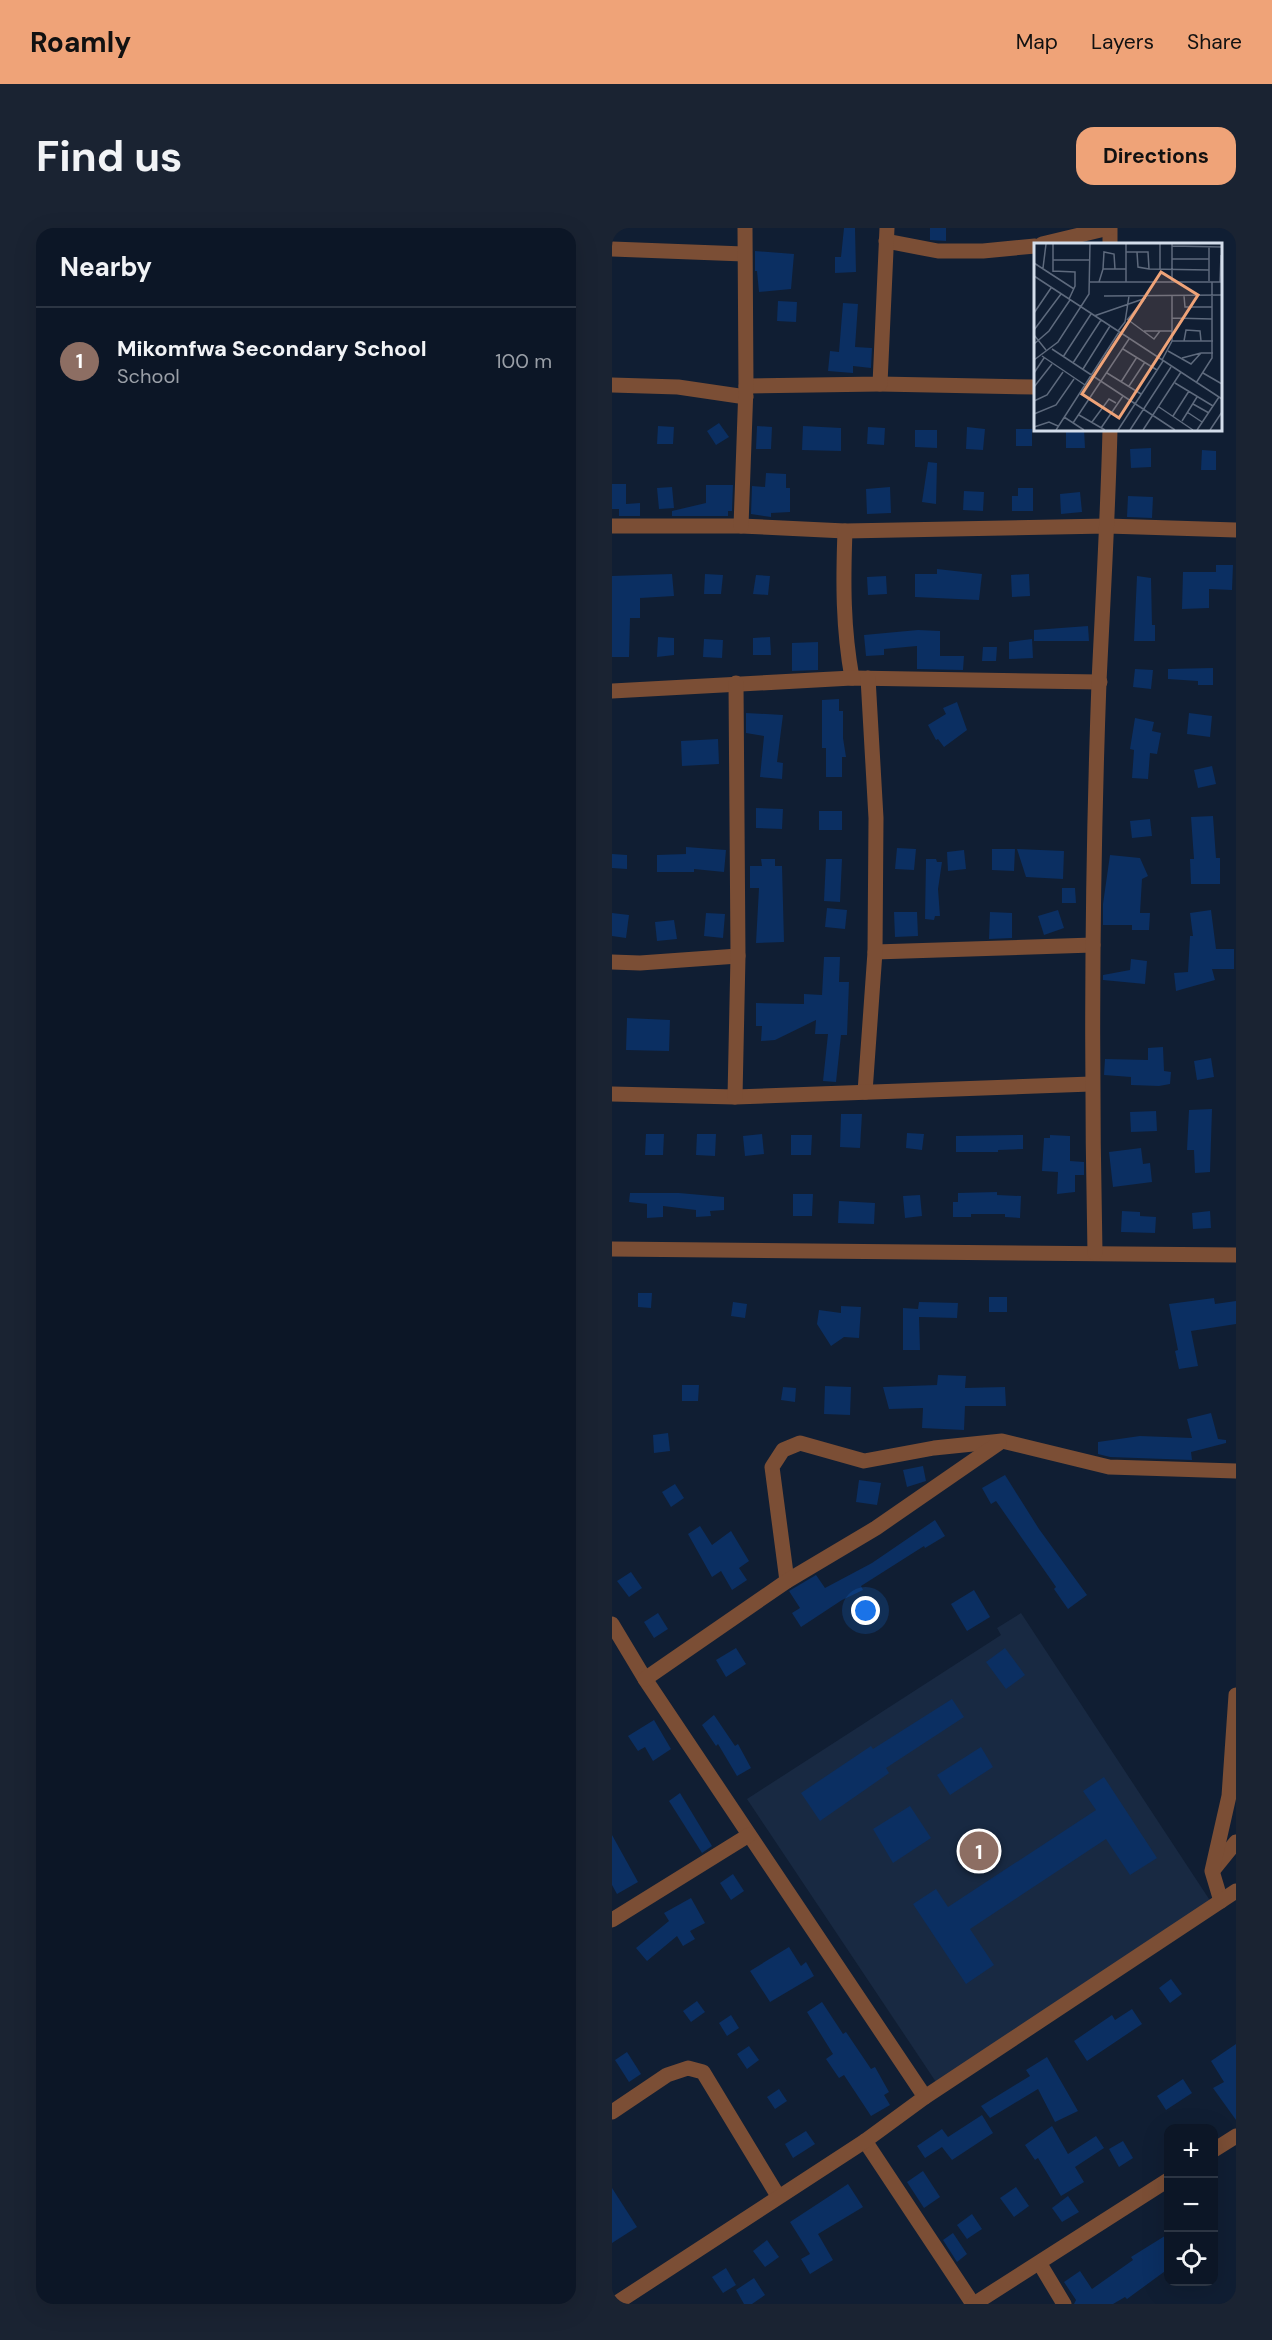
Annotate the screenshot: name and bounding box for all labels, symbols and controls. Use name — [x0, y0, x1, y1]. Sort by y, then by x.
text: Roamly — [30, 24, 131, 61]
text: Map — [1016, 28, 1058, 56]
text: Layers — [1091, 28, 1154, 56]
text: Share — [1187, 28, 1242, 56]
button: Directions — [1076, 127, 1236, 185]
text: Find us — [36, 129, 182, 184]
inset map — [1034, 243, 1221, 430]
text: Nearby — [60, 250, 152, 284]
text: Mikomfwa Secondary School — [117, 334, 427, 363]
text: 1 — [76, 348, 83, 374]
text: 100 m — [495, 348, 552, 374]
text: School — [117, 363, 180, 389]
your location — [851, 1596, 880, 1625]
pin: 1 — [960, 1828, 998, 1874]
map controls — [1164, 2124, 1218, 2286]
button: + — [1164, 2124, 1218, 2178]
button: − — [1164, 2178, 1218, 2232]
button: locate — [1164, 2232, 1218, 2286]

